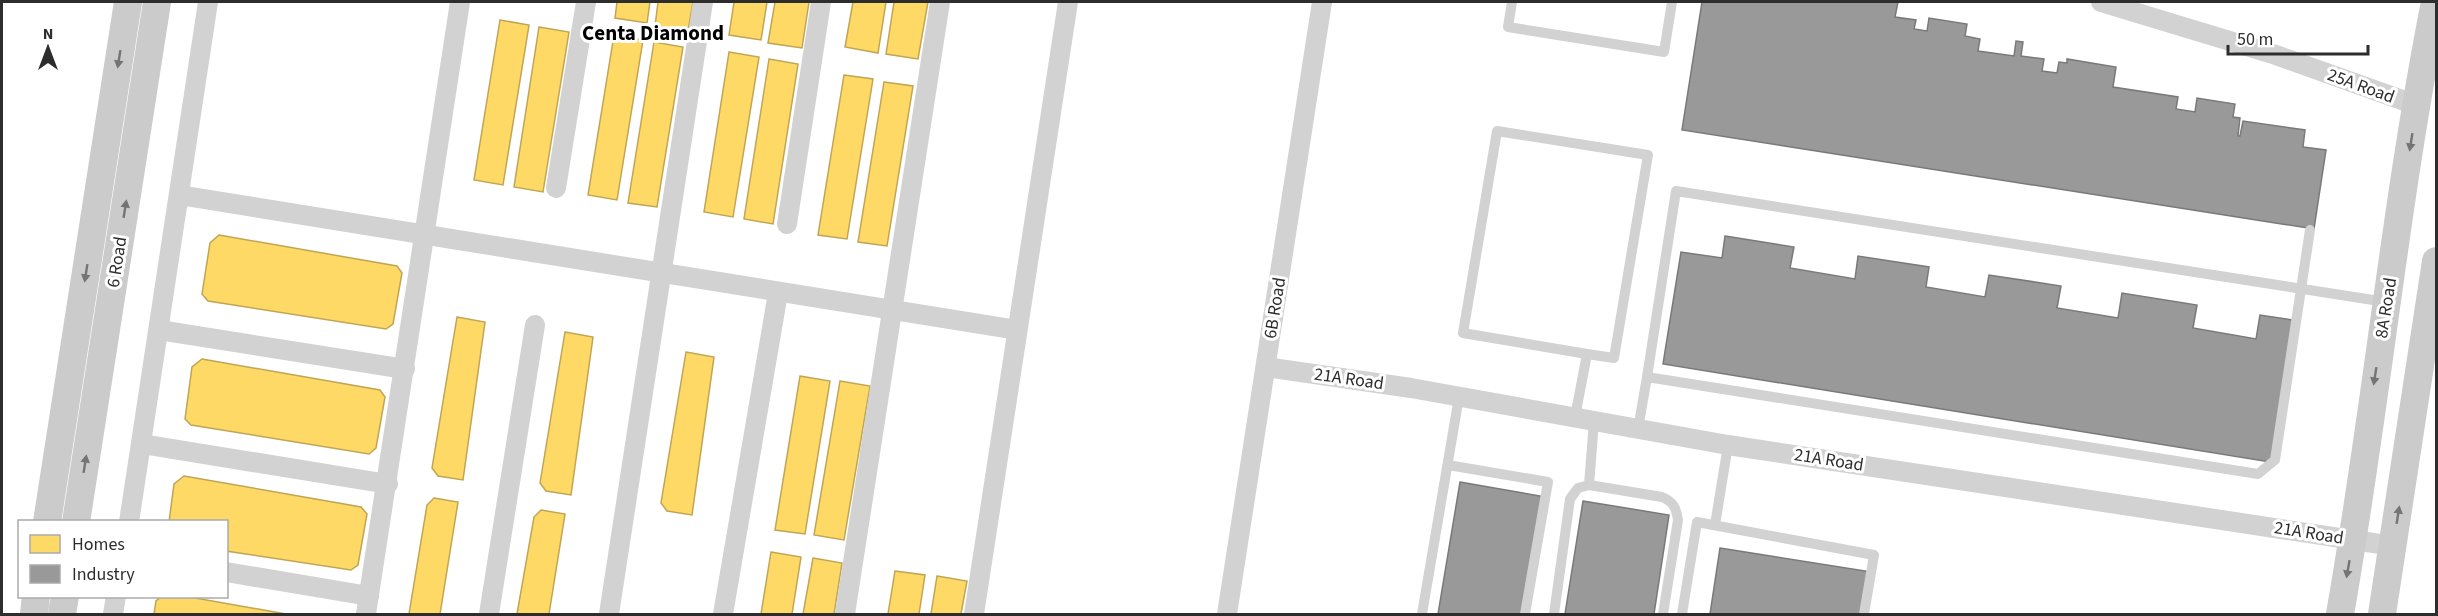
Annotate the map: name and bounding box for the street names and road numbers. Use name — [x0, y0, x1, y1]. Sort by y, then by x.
street label: 25A Road — [2324, 62, 2398, 110]
street label: 6 Road — [101, 235, 133, 289]
street label: 6B Road — [1258, 276, 1292, 340]
street label: 8A Road — [2369, 276, 2403, 340]
street label: 21A Road — [1313, 362, 1385, 396]
street label: 21A Road — [1793, 442, 1865, 478]
street label: 21A Road — [2273, 515, 2345, 551]

